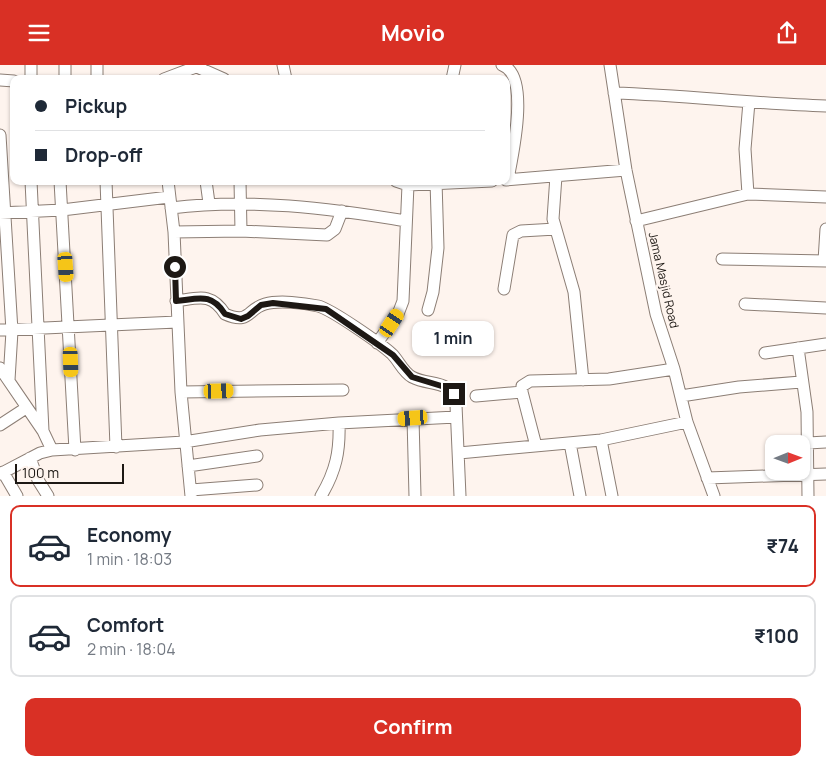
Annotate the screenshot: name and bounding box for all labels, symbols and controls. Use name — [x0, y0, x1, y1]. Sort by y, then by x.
text: Movio — [381, 18, 445, 48]
icon: menu — [25, 19, 53, 47]
icon: share — [773, 19, 801, 47]
text: Pickup — [65, 93, 127, 119]
text: Drop-off — [65, 142, 142, 168]
street label: Jama Masjid Road — [645, 230, 683, 330]
car — [57, 252, 74, 282]
route start — [164, 256, 186, 278]
car — [377, 306, 406, 340]
callout: 1 min — [413, 321, 495, 357]
text: 1 min — [433, 327, 473, 349]
car — [62, 347, 79, 377]
car — [203, 383, 234, 399]
route end — [443, 383, 465, 405]
car — [397, 409, 428, 427]
north arrow — [765, 435, 810, 480]
map controls — [765, 435, 810, 480]
scale bar — [15, 461, 124, 484]
text: 100 m — [22, 463, 59, 482]
text: Economy — [87, 522, 171, 548]
icon: car — [27, 524, 72, 569]
text: ₹74 — [766, 533, 799, 559]
text: 1 min · 18:03 — [87, 548, 172, 570]
text: Comfort — [87, 612, 164, 638]
icon: car — [27, 614, 72, 659]
text: ₹100 — [754, 623, 799, 649]
text: 2 min · 18:04 — [87, 638, 176, 660]
button: Confirm — [25, 698, 801, 756]

